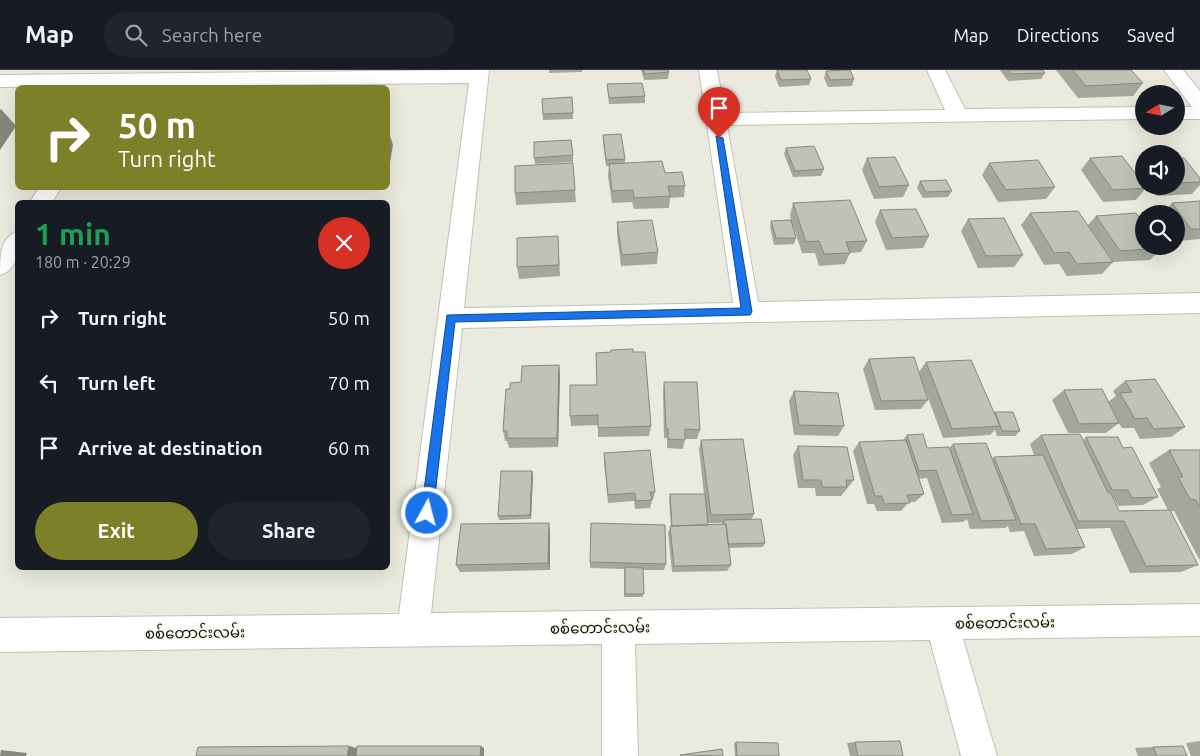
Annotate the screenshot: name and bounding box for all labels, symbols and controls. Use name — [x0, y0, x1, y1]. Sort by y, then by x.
search box — [104, 12, 454, 57]
text: Map — [25, 21, 74, 48]
icon: search — [122, 21, 150, 49]
text: Search here — [162, 24, 262, 46]
text: Map — [953, 25, 989, 45]
text: Directions — [1017, 25, 1099, 45]
text: Saved — [1127, 25, 1175, 45]
north arrow — [1135, 85, 1185, 135]
map controls — [1135, 85, 1185, 255]
pin — [698, 87, 740, 138]
icon: arrive — [705, 94, 733, 122]
icon: right — [35, 105, 100, 170]
text: 50 m — [118, 105, 196, 145]
button: sound — [1135, 145, 1185, 195]
text: Turn right — [118, 146, 216, 171]
button: search — [1135, 205, 1185, 255]
text: 1 min — [35, 217, 111, 251]
button: close — [318, 217, 370, 269]
text: 180 m · 20:29 — [35, 253, 131, 271]
icon: right — [35, 304, 63, 332]
text: Turn right — [78, 307, 166, 329]
text: 50 m — [328, 307, 370, 329]
icon: left — [35, 369, 63, 397]
text: Turn left — [78, 372, 156, 394]
text: 70 m — [328, 372, 370, 394]
icon: arrive — [35, 434, 63, 462]
text: Arrive at destination — [78, 437, 263, 459]
text: 60 m — [328, 437, 370, 459]
position arrow — [400, 486, 452, 538]
button: Exit — [35, 502, 198, 560]
button: Share — [208, 502, 370, 560]
street label: စစ်တောင်းလမ်း — [955, 612, 1055, 632]
street label: စစ်တောင်းလမ်း — [550, 617, 650, 637]
street label: စစ်တောင်းလမ်း — [145, 622, 245, 642]

